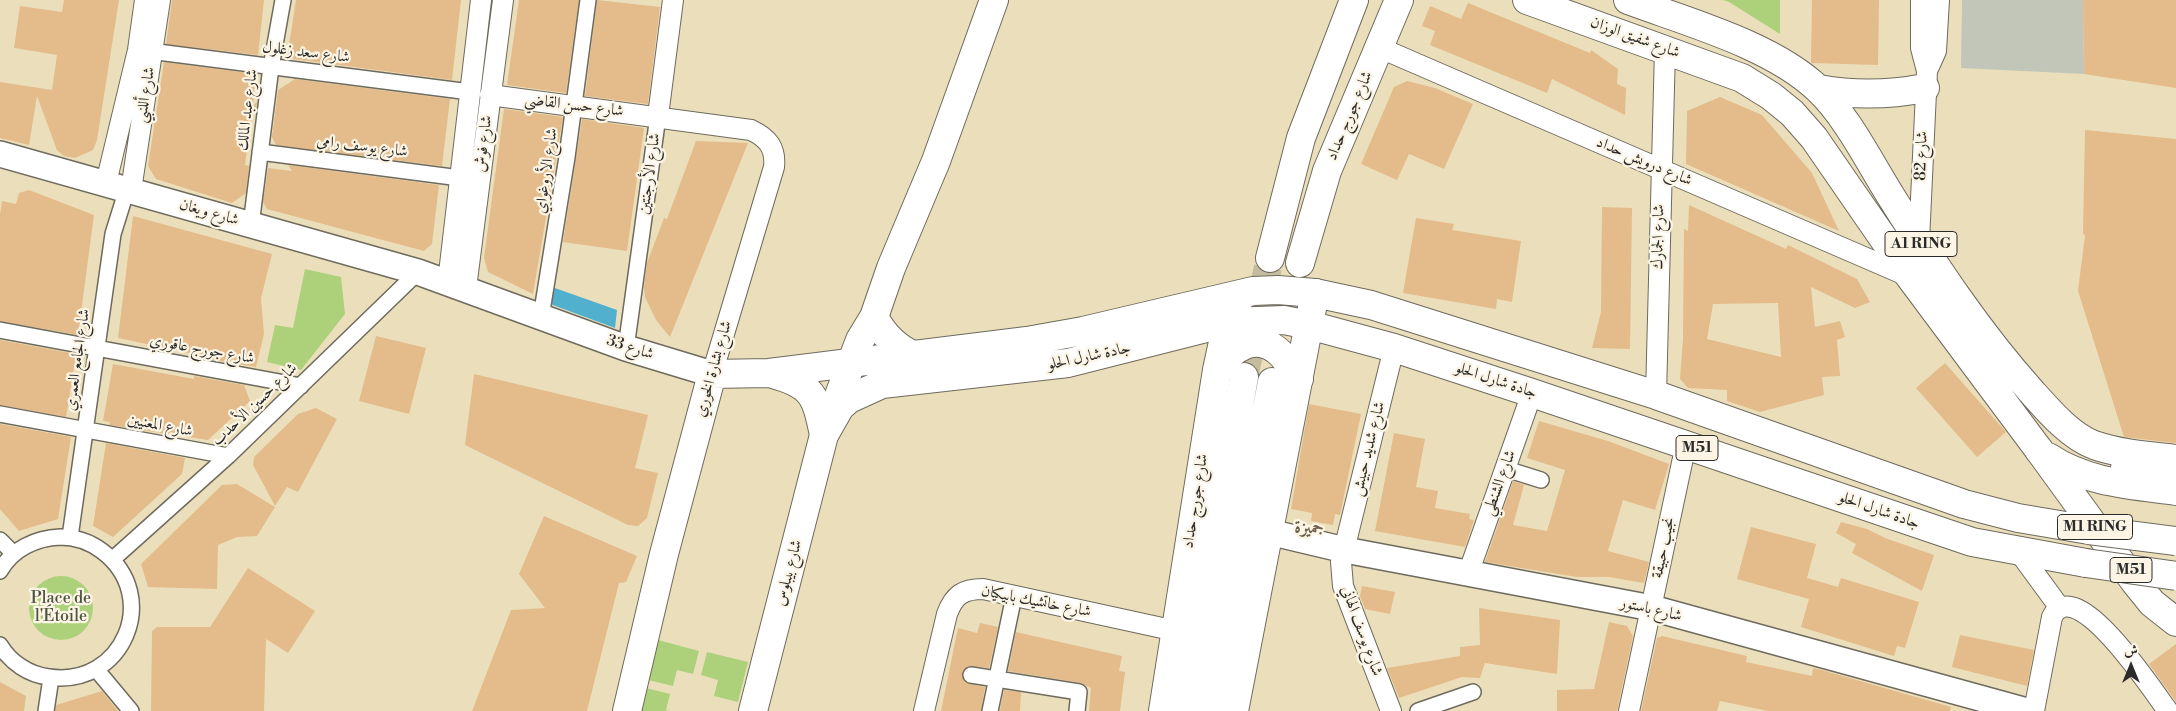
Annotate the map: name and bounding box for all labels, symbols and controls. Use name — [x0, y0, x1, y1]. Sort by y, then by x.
street label: شارع شفيق الوزان — [1588, 13, 1682, 63]
street label: شارع سعد زغلول — [261, 38, 351, 68]
street label: شارع أللنبي — [132, 66, 160, 124]
street label: شارع عبد المالك — [233, 68, 263, 152]
street label: شارع جورج حداد — [1323, 68, 1377, 164]
street label: شارع حسن القاضي — [523, 90, 625, 122]
street label: شارع فوش — [471, 114, 497, 174]
street label: شارع الأروغواي — [531, 127, 563, 215]
street label: شارع 82 — [1912, 131, 1932, 181]
street label: شارع يوسف رامي — [315, 132, 409, 162]
street label: شارع الأرجنتين — [635, 132, 665, 216]
street label: شارع درويش حداد — [1593, 133, 1695, 191]
street label: شارع ويغان — [177, 195, 241, 231]
street label: شارع الجمارك — [1649, 204, 1669, 270]
road number: A1 RING — [1885, 232, 1957, 256]
street label: شارع الجامع العمري — [61, 308, 95, 412]
street label: شارع بشارة الخوري — [691, 319, 737, 419]
street label: شارع جورج عاقوري — [148, 331, 256, 369]
street label: شارع 33 — [604, 331, 656, 365]
street label: جادة شارل الحلو — [1046, 339, 1132, 375]
street label: شارع حسين الأحدب — [208, 359, 302, 451]
street label: جادة شارل الحلو — [1453, 359, 1539, 403]
street label: شارع شديد حبيش — [1348, 400, 1390, 498]
street label: شارع المعنيين — [126, 410, 194, 442]
road number: M51 — [1676, 436, 1718, 460]
street label: شارع الشنطي — [1479, 448, 1521, 518]
street label: شارع جورج حداد — [1179, 452, 1213, 550]
street label: جادة شارل الحلو — [1836, 488, 1922, 534]
road number: M1 RING — [2058, 514, 2132, 540]
street label: نجيب حبيقة — [1648, 516, 1680, 580]
district label: جميزة — [1294, 518, 1324, 540]
street label: شارع بيبلوس — [771, 538, 807, 608]
road number: M51 — [2110, 558, 2152, 582]
street label: شارع خاتشيك بابيكيان — [979, 582, 1093, 622]
street label: شارع يوسف الهاني — [1336, 583, 1386, 679]
park label: Place de l'Étoile — [31, 589, 91, 627]
street label: شارع باستور — [1618, 594, 1684, 626]
north arrow — [2106, 641, 2156, 691]
text: ش — [2124, 642, 2138, 660]

